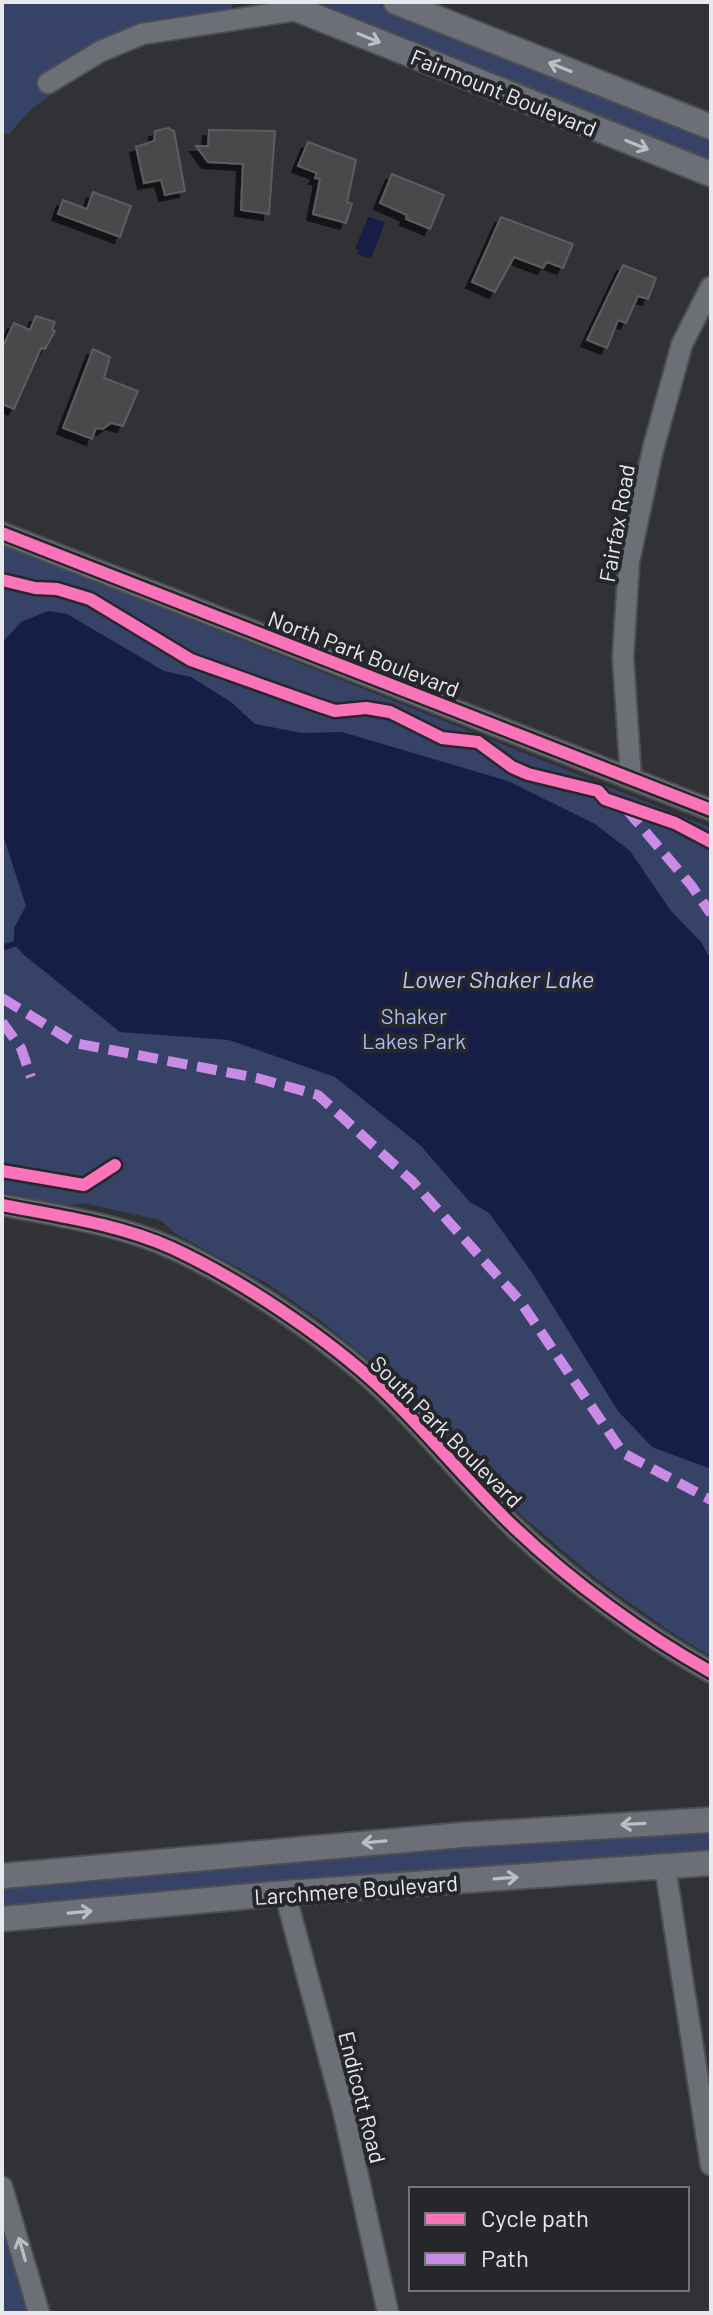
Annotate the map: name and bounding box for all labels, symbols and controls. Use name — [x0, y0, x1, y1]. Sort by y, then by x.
one-way arrow — [356, 32, 381, 47]
street label: Fairmount Boulevard — [407, 43, 601, 141]
one-way arrow — [548, 59, 573, 73]
one-way arrow — [624, 139, 649, 153]
street label: Fairfax Road — [593, 462, 639, 584]
street label: North Park Boulevard — [265, 605, 463, 701]
water label: Lower Shaker Lake — [402, 964, 594, 993]
park label: Shaker Lakes Park — [362, 1002, 466, 1053]
street label: South Park Boulevard — [366, 1350, 528, 1512]
one-way arrow — [620, 1817, 647, 1832]
one-way arrow — [361, 1835, 388, 1850]
street label: Larchmere Boulevard — [253, 1869, 459, 1909]
one-way arrow — [492, 1870, 519, 1885]
one-way arrow — [66, 1905, 93, 1920]
street label: Endicott Road — [334, 2028, 392, 2166]
legend — [409, 2187, 689, 2291]
text: Cycle path — [481, 2203, 589, 2232]
one-way arrow — [14, 2237, 29, 2263]
text: Path — [481, 2243, 529, 2272]

